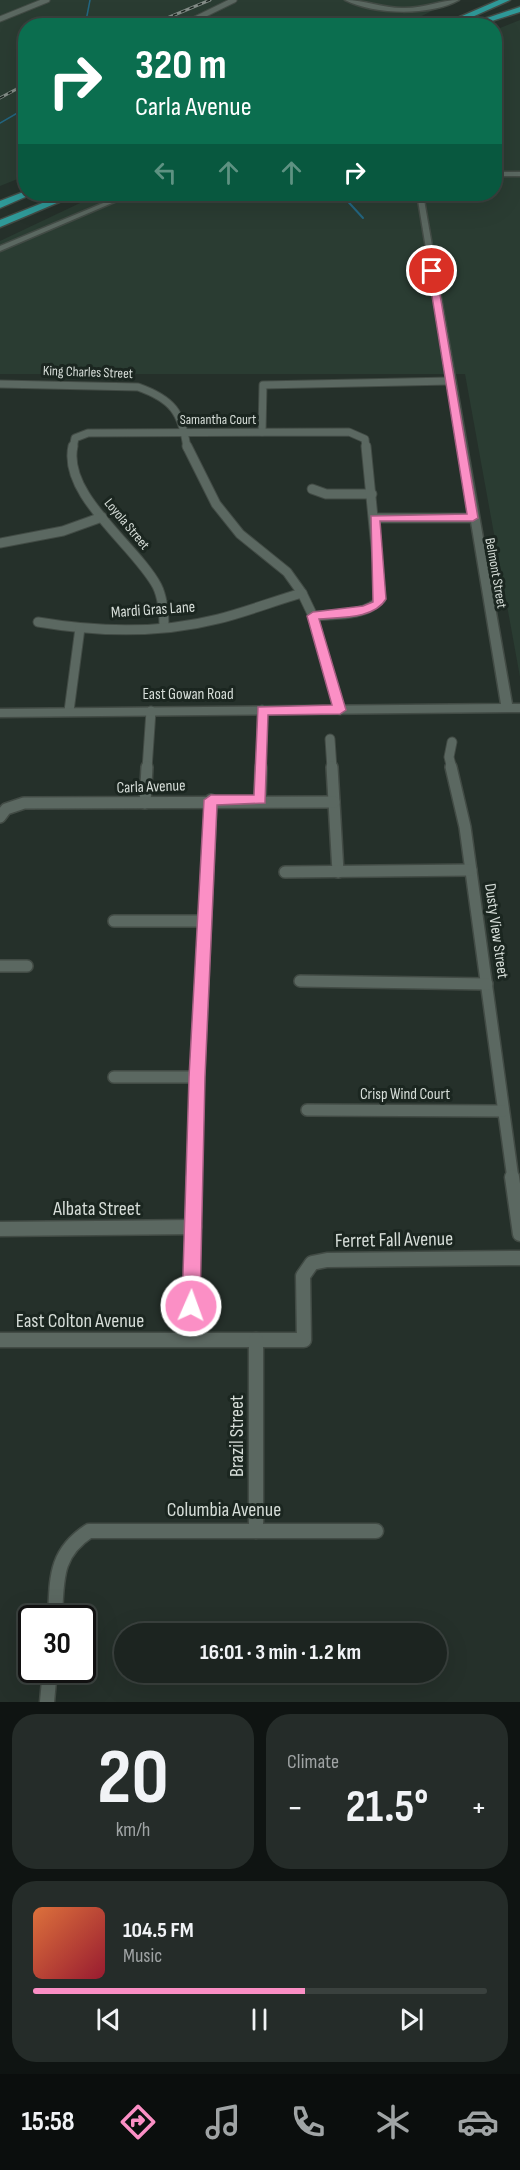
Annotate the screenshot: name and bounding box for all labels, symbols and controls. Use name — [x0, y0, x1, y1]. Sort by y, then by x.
text: 320 m — [135, 40, 227, 91]
icon: right — [36, 42, 114, 120]
text: Carla Avenue — [135, 91, 252, 123]
icon: left — [149, 156, 182, 189]
icon: ahead — [212, 156, 245, 189]
icon: ahead — [275, 156, 308, 189]
icon: right — [338, 156, 371, 189]
pin — [406, 245, 457, 296]
icon: arrive — [415, 254, 448, 287]
street label: King Charles Street — [43, 362, 133, 382]
street label: Samantha Court — [180, 411, 256, 428]
street label: Loyola Street — [101, 495, 153, 553]
street label: Belmont Street — [481, 536, 511, 610]
street label: Mardi Gras Lane — [110, 598, 196, 622]
street label: East Gowan Road — [142, 685, 234, 704]
street label: Carla Avenue — [116, 776, 186, 798]
street label: Dusty View Street — [480, 882, 512, 980]
street label: Crisp Wind Court — [360, 1085, 450, 1104]
street label: Albata Street — [52, 1197, 141, 1221]
street label: Ferret Fall Avenue — [335, 1227, 453, 1253]
position arrow — [159, 1274, 223, 1338]
street label: East Colton Avenue — [16, 1309, 144, 1333]
street label: Brazil Street — [225, 1395, 249, 1477]
street label: Columbia Avenue — [167, 1498, 281, 1522]
speed limit sign: 30 — [18, 1605, 96, 1683]
text: 16:01 · 3 min · 1.2 km — [200, 1639, 361, 1666]
text: 20 — [97, 1732, 169, 1825]
text: Climate — [287, 1750, 339, 1774]
text: 21.5° — [346, 1780, 428, 1835]
text: − — [287, 1788, 303, 1828]
text: + — [471, 1788, 487, 1828]
text: km/h — [116, 1818, 150, 1842]
text: 104.5 FM — [123, 1917, 194, 1944]
text: Music — [123, 1944, 162, 1968]
icon: previous — [92, 2003, 125, 2036]
icon: pause — [243, 2003, 276, 2036]
icon: next — [395, 2003, 428, 2036]
icon: directions — [117, 2101, 159, 2143]
icon: music — [202, 2101, 244, 2143]
icon: phone — [287, 2101, 329, 2143]
icon: climate — [372, 2101, 414, 2143]
icon: car — [457, 2101, 499, 2143]
text: 15:58 — [21, 2106, 75, 2138]

